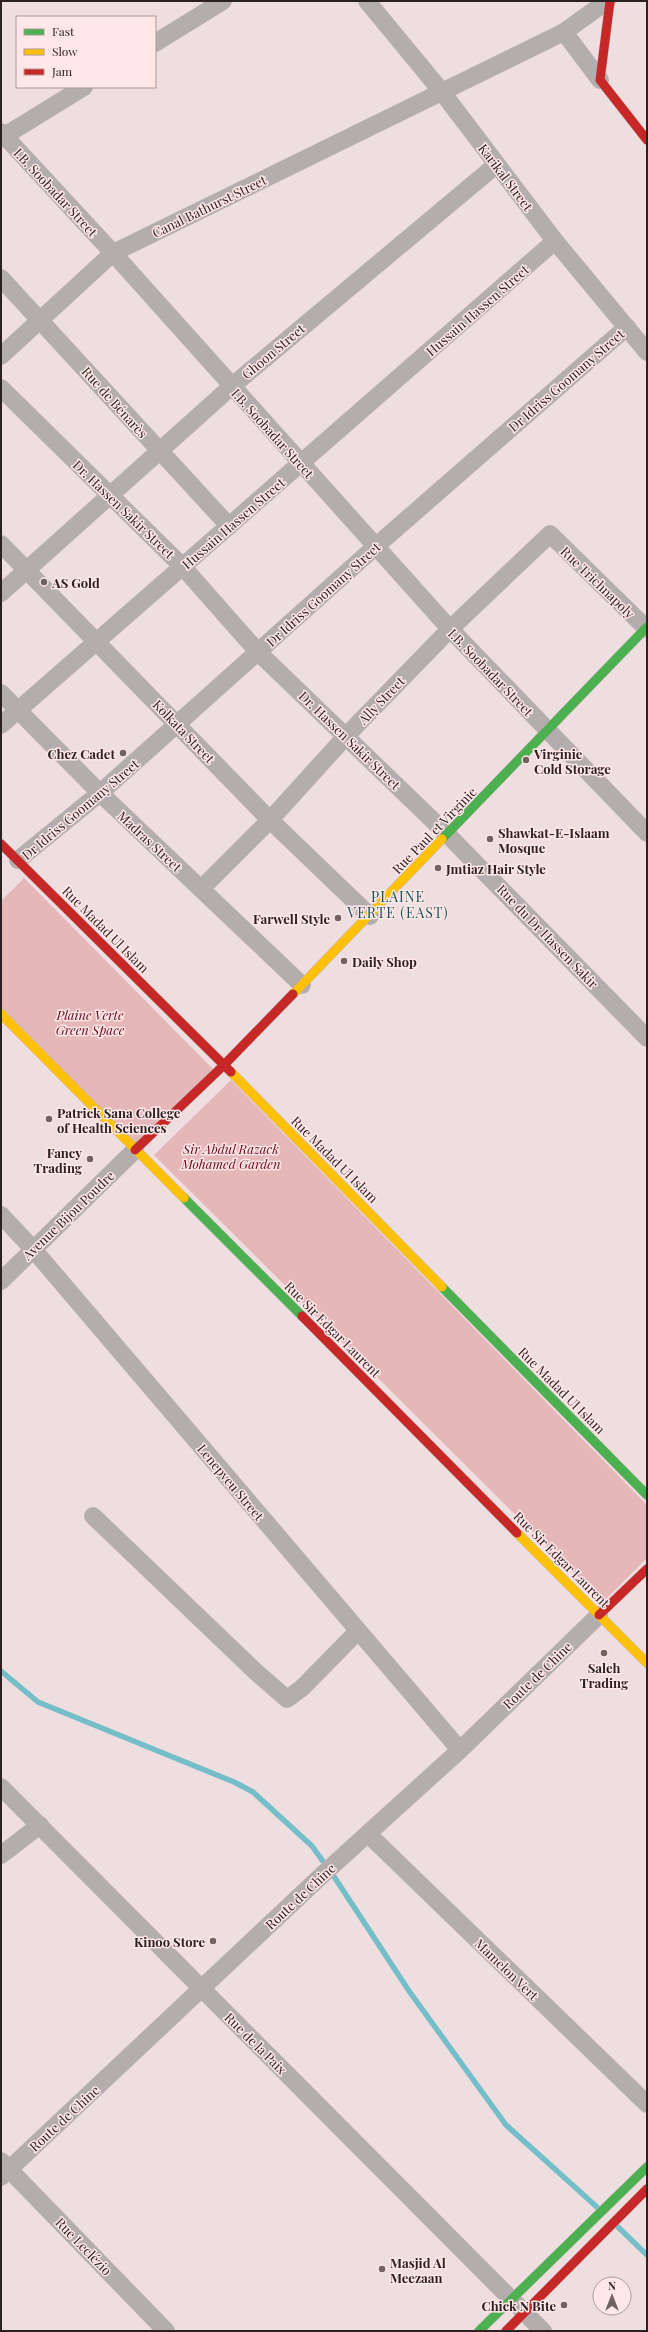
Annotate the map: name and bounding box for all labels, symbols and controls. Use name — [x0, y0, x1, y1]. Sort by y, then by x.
legend — [16, 16, 156, 88]
text: Fast — [52, 23, 75, 39]
text: Slow — [52, 43, 78, 59]
text: Jam — [51, 63, 73, 79]
street label: Karikal Street — [475, 140, 537, 214]
street label: I.B. Soobadar Street — [11, 144, 102, 240]
street label: Canal Bathurst Street — [149, 171, 269, 241]
street label: Hussain Hassen Street — [422, 261, 532, 359]
street label: Ghoon Street — [238, 320, 308, 382]
street label: Dr Idriss Goomany Street — [505, 325, 628, 435]
street label: Rue de Bénarès — [79, 363, 152, 441]
street label: I.B. Soobadar Street — [228, 385, 318, 482]
street label: Dr. Hassen Sakir Street — [70, 456, 179, 562]
street label: Hussain Hassen Street — [178, 474, 288, 572]
street label: Dr Idriss Goomany Street — [262, 538, 384, 650]
street label: Rue Trichnapoly — [558, 542, 639, 622]
place label: AS Gold — [51, 574, 100, 591]
marker: AS Gold — [39, 577, 49, 587]
street label: I.B. Soobadar Street — [445, 625, 537, 720]
street label: Ally Street — [353, 672, 408, 728]
street label: Dr. Hassen Sakir Street — [296, 687, 405, 793]
street label: Kolkata Street — [149, 696, 219, 767]
place label: Chez Cadet — [47, 745, 115, 762]
place label: Virginie Cold Storage — [533, 745, 611, 777]
marker: Chez Cadet — [118, 748, 128, 758]
street label: Dr Idriss Goomany Street — [18, 755, 142, 863]
marker: Virginie Cold Storage — [521, 755, 531, 765]
street label: Rue Paul et Virginie — [388, 783, 480, 877]
street label: Madras Street — [114, 807, 186, 875]
place label: Shawkat-E-Islaam Mosque — [498, 824, 610, 856]
marker: Shawkat-E-Islaam Mosque — [485, 834, 495, 844]
place label: Jmtiaz Hair Style — [445, 860, 546, 877]
marker: Jmtiaz Hair Style — [433, 863, 443, 873]
street label: Rue du Dr Hassen Sakir — [494, 880, 602, 992]
street label: Rue Madad Ul Islam — [59, 882, 153, 976]
district label: PLAINE VERTE (EAST) — [346, 887, 449, 922]
place label: Farwell Style — [253, 910, 330, 927]
marker: Farwell Style — [333, 913, 343, 923]
place label: Daily Shop — [352, 953, 417, 970]
marker: Daily Shop — [339, 956, 349, 966]
park label: Plaine Verte Green Space — [55, 1006, 125, 1038]
place label: Patrick Sana College of Health Sciences — [57, 1104, 181, 1136]
street label: Rue Madad Ul Islam — [288, 1112, 382, 1206]
marker: Patrick Sana College of Health Sciences — [44, 1114, 54, 1124]
park label: Sir Abdul Razack Mohamed Garden — [181, 1140, 280, 1172]
place label: Fancy Trading — [34, 1144, 83, 1176]
marker: Fancy Trading — [85, 1154, 95, 1164]
street label: Avenue Bijou Poudre — [18, 1167, 118, 1264]
street label: Rue Sir Edgar Laurent — [281, 1277, 385, 1381]
street label: Rue Madad Ul Islam — [515, 1343, 609, 1437]
street label: Lenepveu Street — [194, 1440, 268, 1524]
street label: Rue Sir Edgar Laurent — [510, 1507, 614, 1611]
street label: Route de Chine — [499, 1637, 575, 1712]
marker: Saleh Trading — [599, 1648, 609, 1658]
place label: Saleh Trading — [580, 1659, 629, 1691]
street label: Route de Chine — [261, 1859, 339, 1933]
place label: Kinoo Store — [134, 1933, 205, 1950]
street label: Mamelon Vert — [472, 1935, 543, 2004]
marker: Kinoo Store — [208, 1936, 218, 1946]
street label: Rue de la Paix — [221, 2008, 291, 2078]
street label: Route de Chine — [25, 2081, 103, 2155]
street label: Rue Leclézio — [52, 2214, 116, 2278]
place label: Masjid Al Meezaan — [390, 2254, 446, 2286]
marker: Masjid Al Meezaan — [377, 2264, 387, 2274]
north arrow — [592, 2276, 632, 2316]
text: N — [608, 2278, 616, 2293]
place label: Chick N Bite — [482, 2297, 556, 2314]
marker: Chick N Bite — [559, 2300, 569, 2310]

